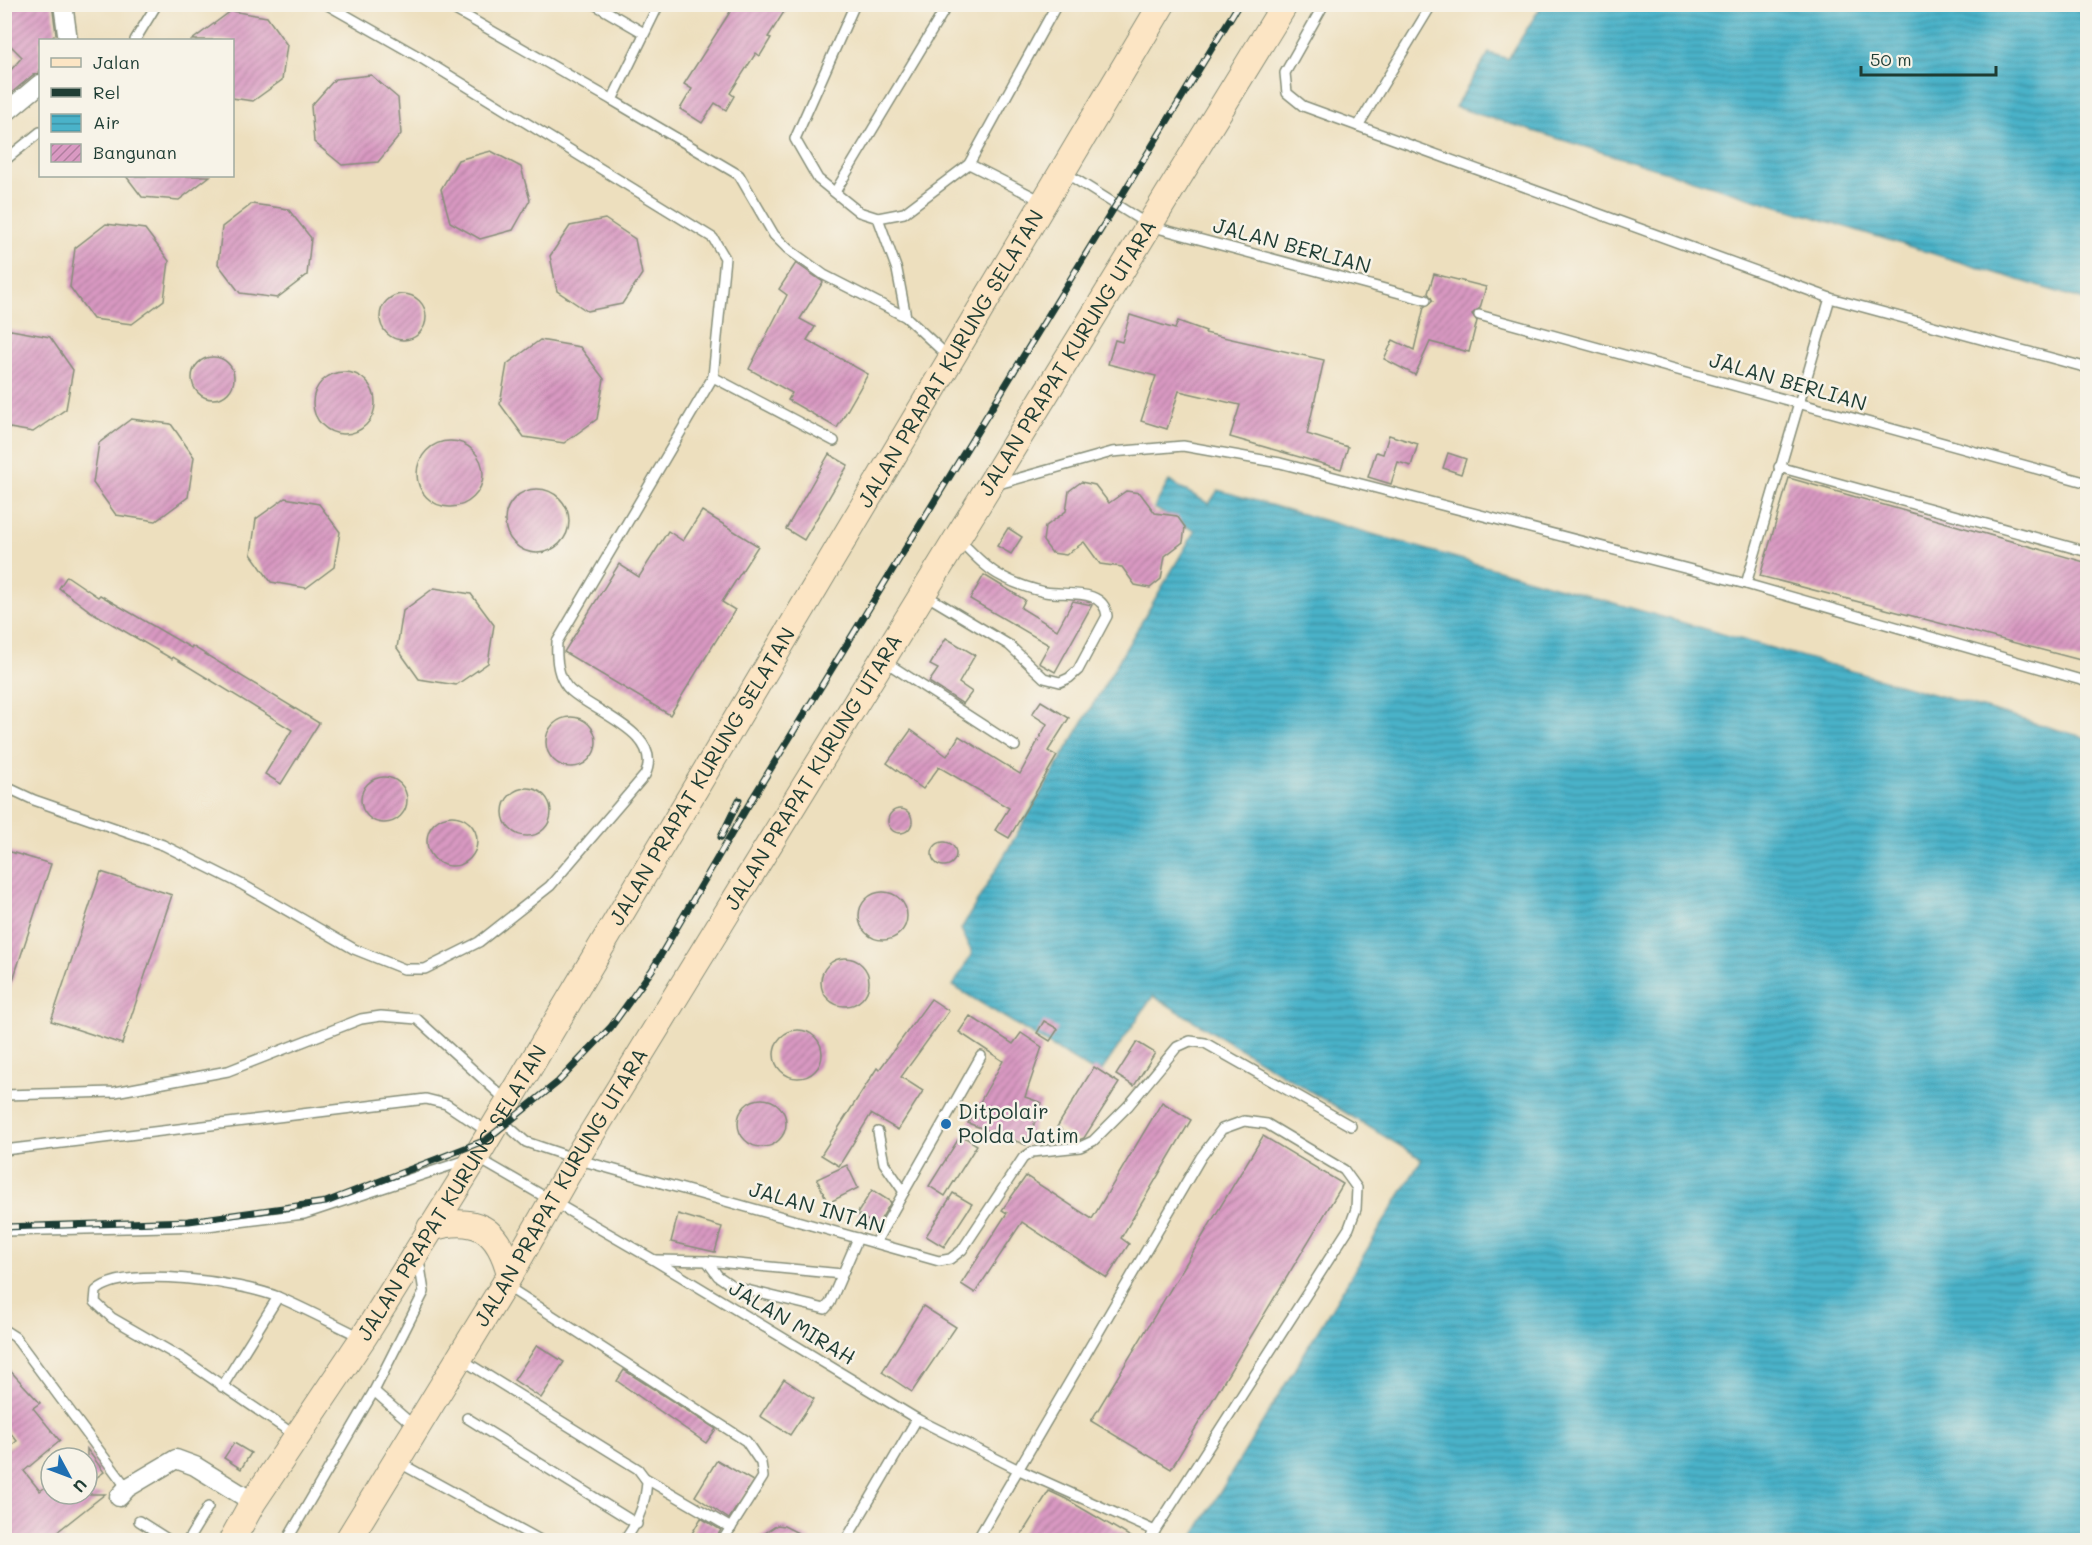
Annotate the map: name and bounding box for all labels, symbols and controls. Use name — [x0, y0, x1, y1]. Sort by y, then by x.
legend — [39, 39, 234, 177]
scale bar — [1861, 39, 1996, 77]
text: 50 m — [1870, 47, 1912, 71]
text: Jalan — [93, 50, 140, 74]
text: Rel — [93, 80, 120, 104]
text: Air — [93, 110, 120, 134]
text: Bangunan — [93, 140, 177, 164]
street label: JALAN PRAPAT KURUNG SELATAN — [851, 204, 1049, 512]
street label: JALAN BERLIAN — [1210, 210, 1374, 279]
street label: JALAN PRAPAT KURUNG UTARA — [971, 214, 1161, 500]
street label: JALAN BERLIAN — [1707, 345, 1870, 416]
street label: JALAN PRAPAT KURUNG SELATAN — [602, 622, 800, 930]
street label: JALAN PRAPAT KURUNG UTARA — [717, 628, 907, 914]
street label: JALAN PRAPAT KURUNG SELATAN — [350, 1039, 552, 1345]
street label: JALAN PRAPAT KURUNG UTARA — [467, 1042, 653, 1331]
place label: Ditpolair Polda Jatim — [958, 1097, 1079, 1148]
marker: Ditpolair Polda Jatim — [939, 1117, 953, 1131]
street label: JALAN INTAN — [746, 1174, 889, 1239]
street label: JALAN MIRAH — [725, 1273, 861, 1370]
north arrow — [39, 1446, 99, 1506]
text: U — [69, 1475, 92, 1497]

